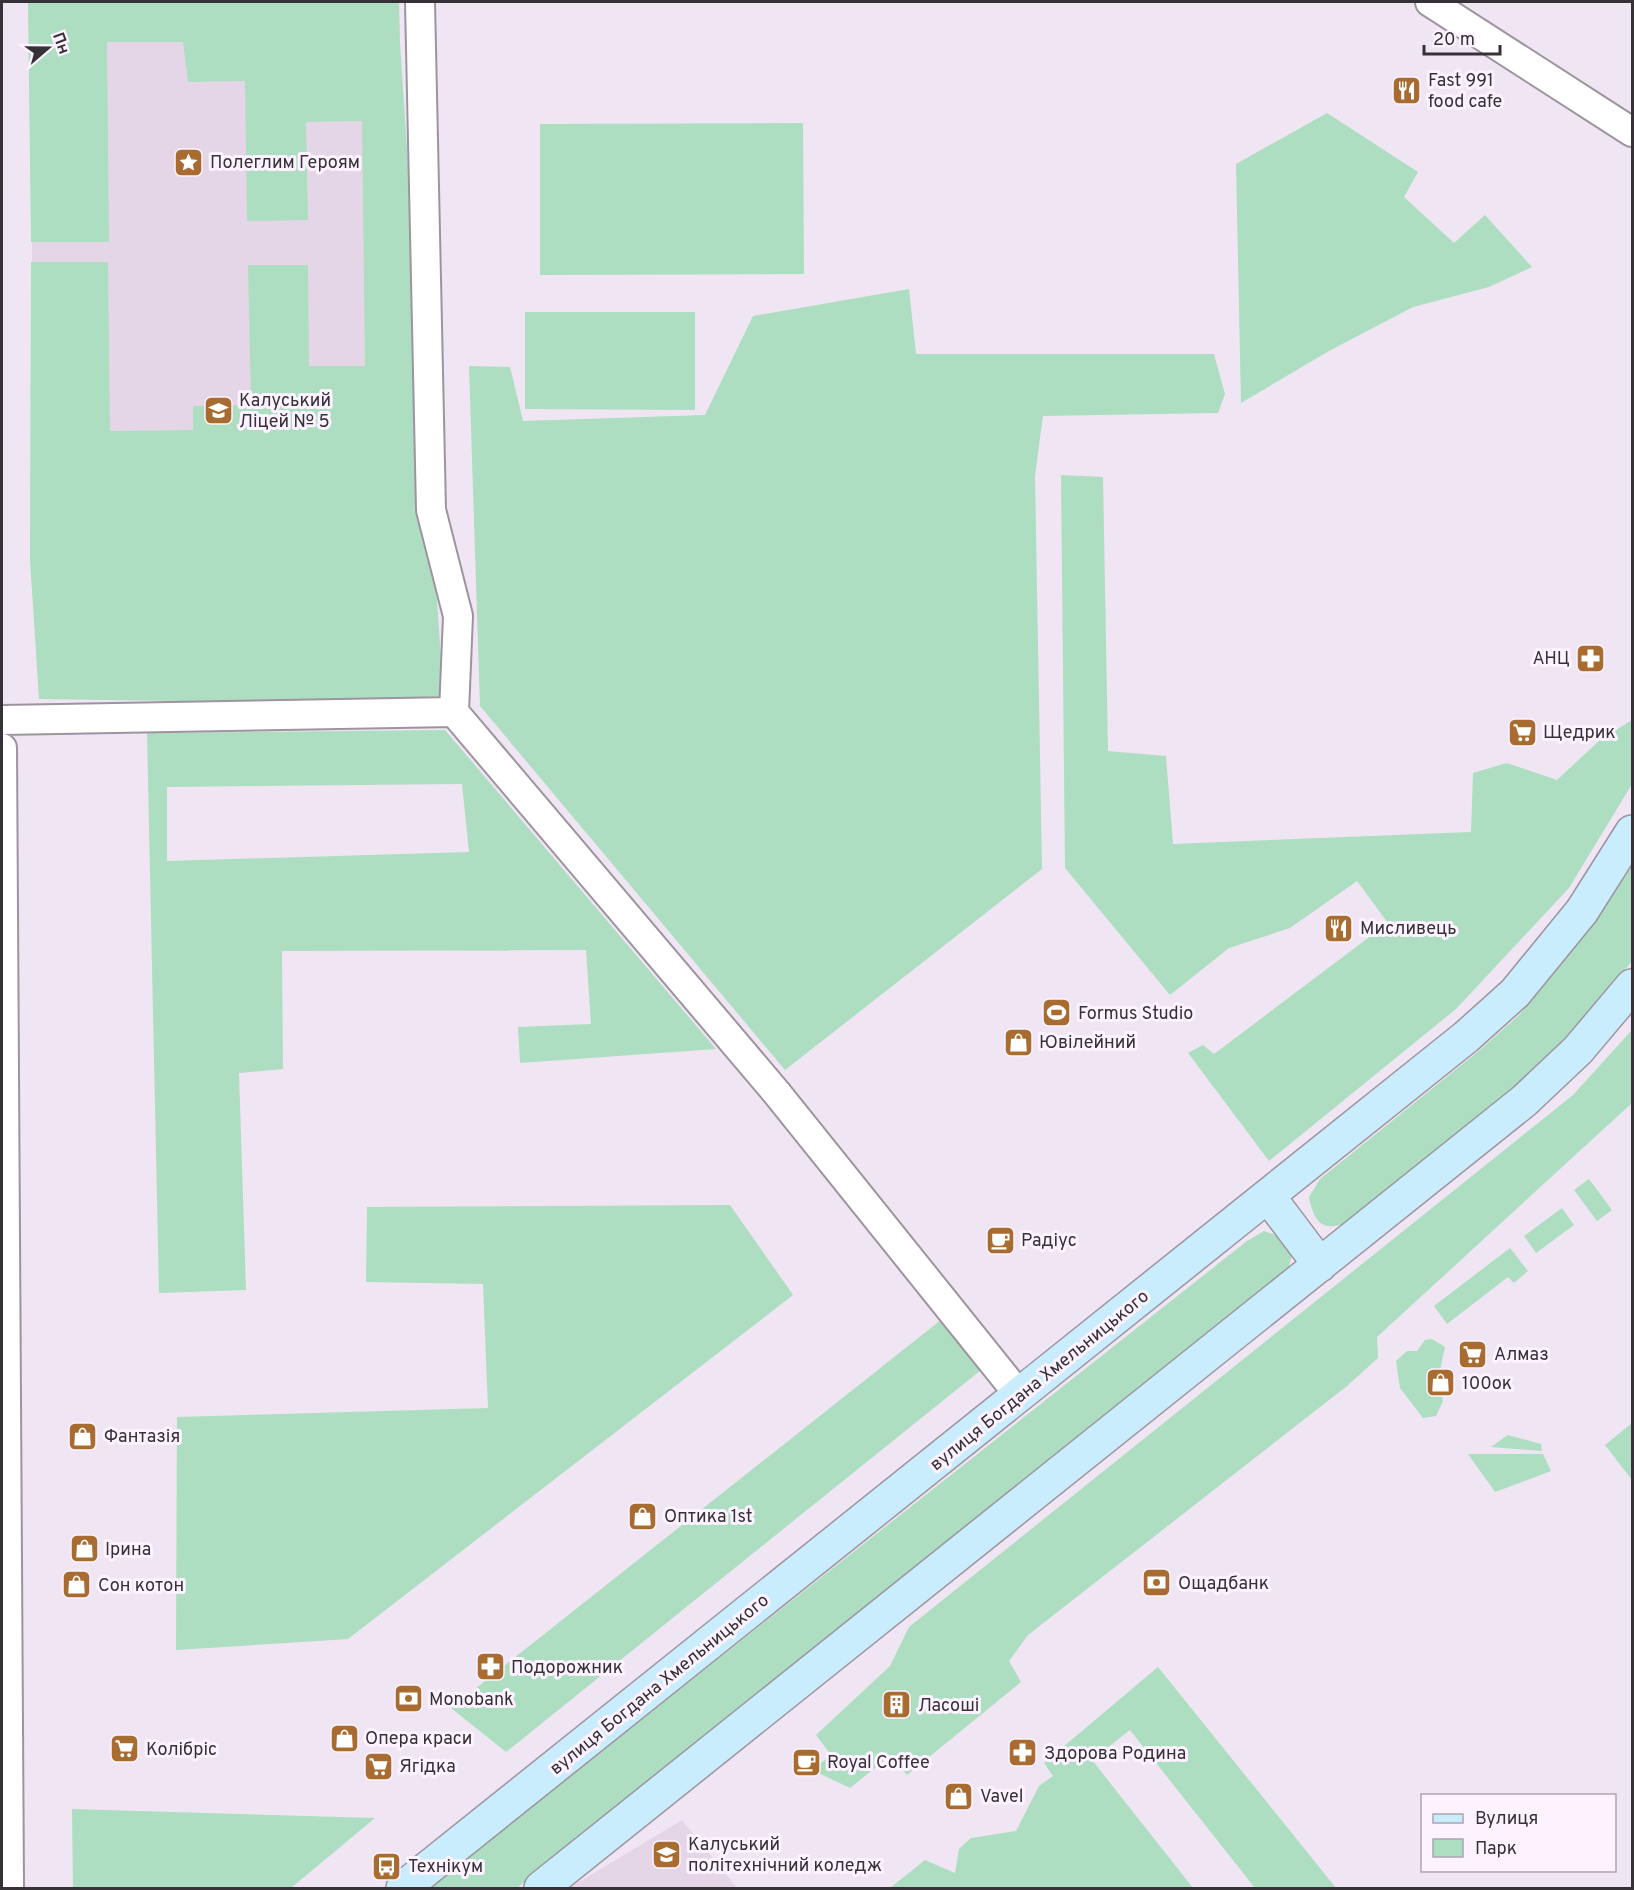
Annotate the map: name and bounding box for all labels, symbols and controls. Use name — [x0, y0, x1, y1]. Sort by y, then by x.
north arrow — [18, 18, 78, 78]
scale bar — [1424, 18, 1500, 56]
text: 20 m — [1433, 29, 1475, 52]
text: Пн — [47, 30, 73, 57]
place label: Fast 991 food cafe — [1428, 70, 1502, 114]
restaurant icon: Fast 991 food cafe — [1391, 74, 1423, 106]
place icon: Полеглим Героям — [173, 146, 205, 178]
place label: Полеглим Героям — [210, 152, 360, 175]
place label: Калуський Ліцей № 5 — [239, 390, 331, 434]
school or university icon: Калуський Ліцей № 5 — [202, 394, 234, 426]
pharmacy icon: АНЦ — [1575, 642, 1607, 674]
place label: АНЦ — [1532, 648, 1570, 671]
supermarket icon: Щедрик — [1506, 716, 1538, 748]
place label: Щедрик — [1543, 722, 1616, 745]
restaurant icon: Мисливець — [1323, 912, 1355, 944]
place label: Мисливець — [1360, 918, 1457, 941]
sports icon: Formus Studio — [1041, 997, 1073, 1029]
place label: Formus Studio — [1078, 1003, 1193, 1026]
shop icon: Ювілейний — [1002, 1026, 1034, 1058]
place label: Ювілейний — [1039, 1032, 1136, 1055]
cafe icon: Радіус — [984, 1224, 1016, 1256]
place label: Радіус — [1021, 1230, 1077, 1253]
street label: вулиця Богдана Хмельницького — [926, 1286, 1154, 1477]
supermarket icon: Алмаз — [1457, 1338, 1489, 1370]
place label: Алмаз — [1494, 1344, 1549, 1367]
shop icon: 100ок — [1425, 1367, 1457, 1399]
place label: 100ок — [1462, 1373, 1512, 1396]
shop icon: Фантазія — [67, 1420, 99, 1452]
place label: Фантазія — [104, 1426, 180, 1449]
shop icon: Оптика 1st — [627, 1500, 659, 1532]
place label: Оптика 1st — [664, 1506, 752, 1529]
shop icon: Ірина — [68, 1533, 100, 1565]
place label: Ірина — [105, 1539, 151, 1562]
bank icon: Ощадбанк — [1141, 1567, 1173, 1599]
shop icon: Сон котон — [61, 1569, 93, 1601]
place label: Ощадбанк — [1178, 1573, 1269, 1596]
place label: Сон котон — [98, 1575, 184, 1598]
street label: вулиця Богдана Хмельницького — [546, 1590, 774, 1781]
pharmacy icon: Подорожник — [474, 1651, 506, 1683]
place label: Подорожник — [511, 1657, 623, 1680]
bank icon: Monobank — [392, 1683, 424, 1715]
place label: Monobank — [429, 1689, 514, 1712]
building icon: Ласоші — [881, 1689, 913, 1721]
place label: Ласоші — [918, 1695, 979, 1718]
shop icon: Опера краси — [328, 1722, 360, 1754]
place label: Опера краси — [365, 1728, 472, 1751]
supermarket icon: Колібріс — [109, 1733, 141, 1765]
pharmacy icon: Здорова Родина — [1007, 1737, 1039, 1769]
place label: Колібріс — [146, 1739, 217, 1762]
place label: Здорова Родина — [1044, 1743, 1186, 1766]
cafe icon: Royal Coffee — [790, 1746, 822, 1778]
supermarket icon: Ягідка — [362, 1750, 394, 1782]
place label: Royal Coffee — [827, 1752, 930, 1775]
place label: Ягідка — [399, 1756, 456, 1779]
shop icon: Vavel — [943, 1780, 975, 1812]
place label: Vavel — [980, 1786, 1023, 1809]
legend — [1421, 1794, 1616, 1872]
text: Вулиця — [1475, 1808, 1538, 1831]
place label: Калуський політехнічний коледж — [688, 1834, 882, 1878]
school or university icon: Калуський політехнічний коледж — [651, 1838, 683, 1870]
text: Парк — [1475, 1838, 1517, 1861]
bus stop icon: Технікум — [371, 1850, 403, 1882]
place label: Технікум — [408, 1856, 483, 1879]

